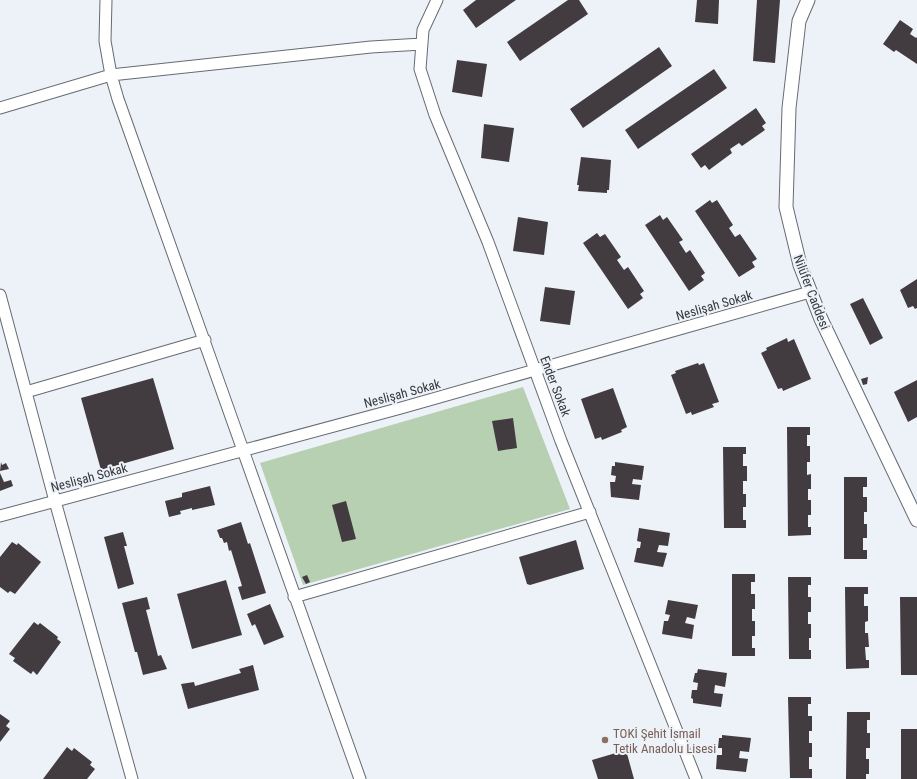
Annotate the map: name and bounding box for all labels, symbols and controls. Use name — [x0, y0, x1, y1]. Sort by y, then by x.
street label: Nilüfer Caddesi — [790, 253, 833, 332]
street label: Neslişah Sokak — [674, 287, 754, 324]
street label: Ender Sokak — [537, 354, 574, 419]
street label: Neslişah Sokak — [362, 376, 442, 411]
street label: Neslişah Sokak — [49, 460, 129, 495]
place label: TOKİ Şehit İsmail Tetik Anadolu Lisesi — [613, 726, 716, 756]
marker: TOKİ Şehit İsmail Tetik Anadolu Lisesi — [600, 735, 610, 745]

